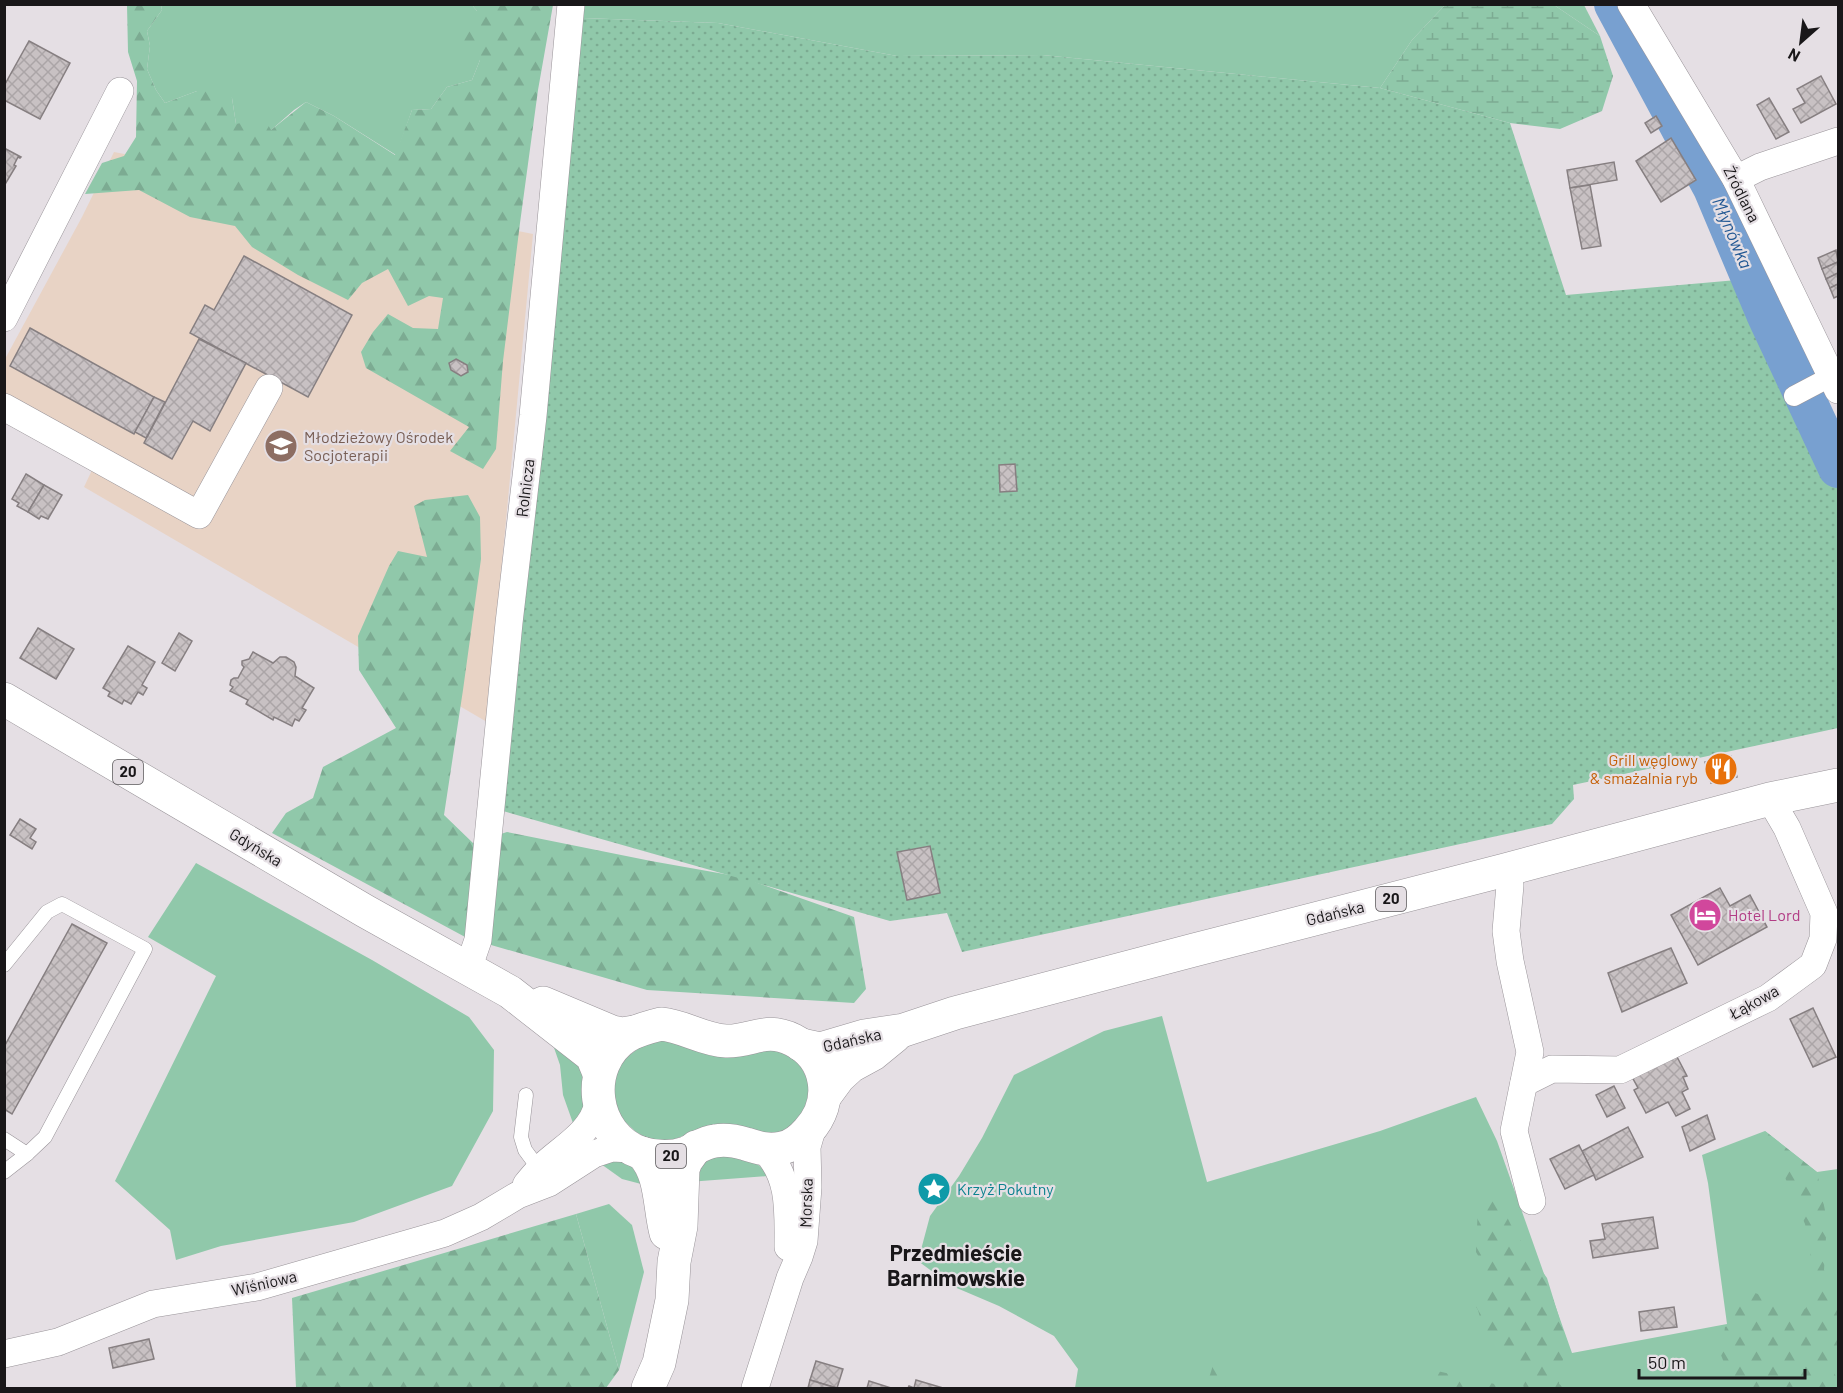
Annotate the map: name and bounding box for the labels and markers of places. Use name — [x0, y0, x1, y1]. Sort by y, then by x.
place label: Młodzieżowy Ośrodek Socjoterapii — [304, 427, 453, 464]
school or university icon: Młodzieżowy Ośrodek Socjoterapii — [263, 428, 299, 464]
place label: Grill węglowy & smażalnia ryb — [1590, 750, 1699, 787]
restaurant icon: Grill węglowy & smażalnia ryb — [1703, 751, 1739, 787]
hotel icon: Hotel Lord — [1687, 897, 1723, 933]
place label: Hotel Lord — [1728, 905, 1800, 924]
place icon: Krzyż Pokutny — [916, 1171, 952, 1207]
place label: Krzyż Pokutny — [957, 1179, 1054, 1198]

